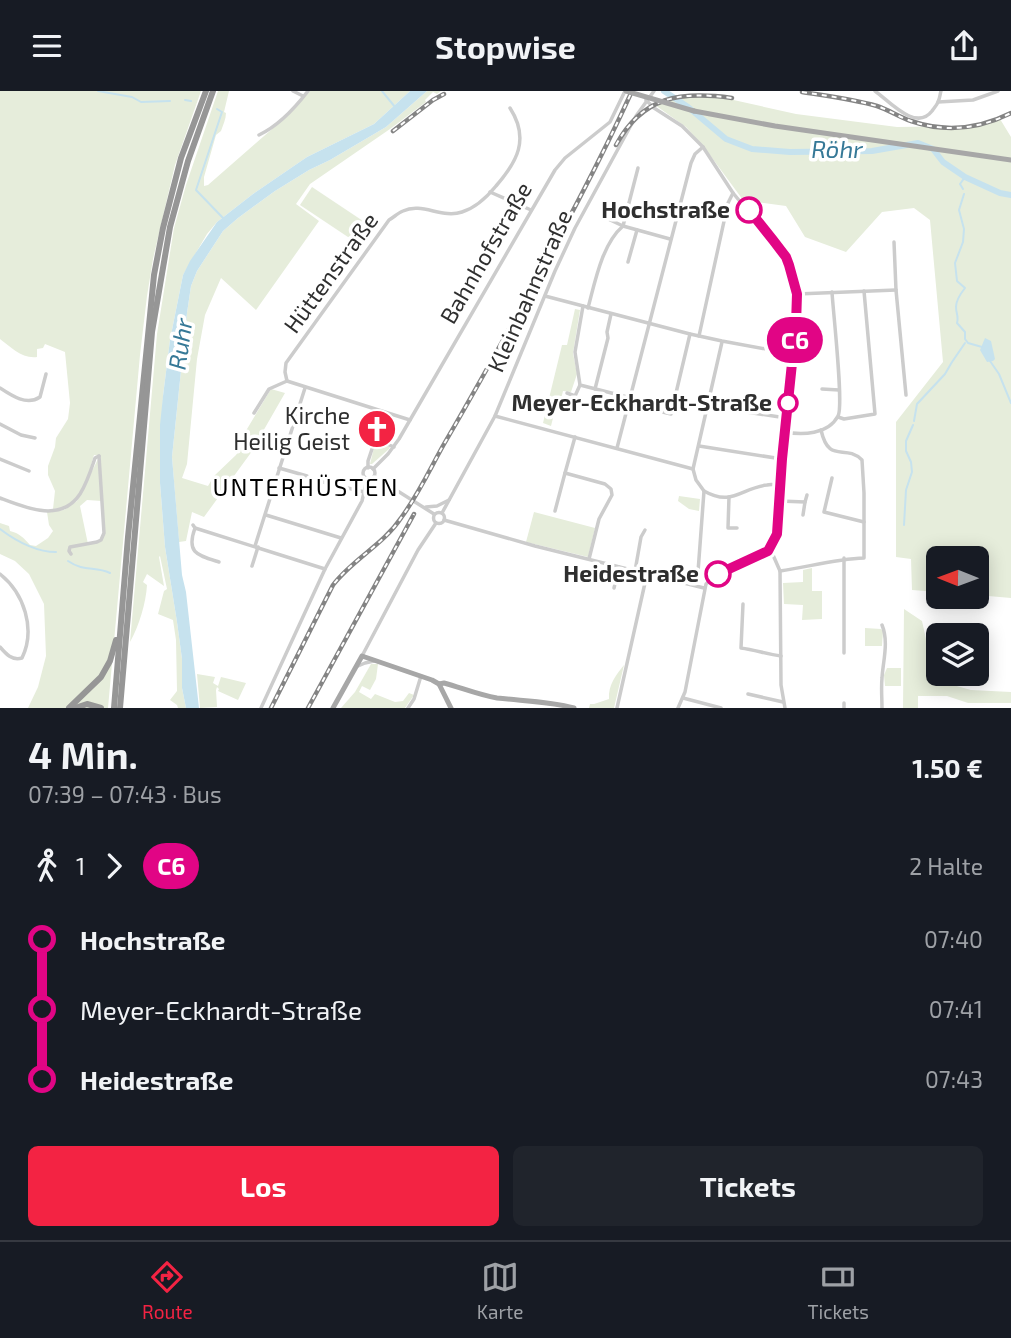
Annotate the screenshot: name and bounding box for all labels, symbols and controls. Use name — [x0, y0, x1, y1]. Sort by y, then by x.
icon: menu — [28, 27, 66, 65]
text: Stopwise — [435, 27, 576, 65]
icon: share — [945, 27, 983, 65]
water label: Röhr — [811, 134, 863, 163]
street label: Bahnhofstraße — [433, 177, 537, 328]
place label: Hochstraße — [601, 195, 730, 223]
marker: Hochstraße — [736, 197, 762, 223]
street label: Kleinbahnstraße — [481, 205, 577, 376]
street label: Hüttenstraße — [277, 207, 383, 338]
water label: Ruhr — [162, 316, 198, 371]
line badge: C6 — [764, 317, 826, 363]
text: C6 — [781, 325, 809, 354]
place label: Meyer-Eckhardt-Straße — [512, 388, 772, 416]
marker: Meyer-Eckhardt-Straße — [778, 393, 798, 413]
place label: Kirche Heilig Geist — [233, 401, 350, 455]
church icon: Kirche Heilig Geist — [356, 408, 398, 450]
district label: UNTERHÜSTEN — [213, 472, 399, 501]
north arrow — [926, 546, 989, 609]
map controls — [926, 546, 989, 686]
place label: Heidestraße — [563, 559, 699, 587]
marker: Heidestraße — [705, 561, 731, 587]
button: layers — [926, 623, 989, 686]
text: 4 Min. — [28, 731, 138, 777]
text: 1.50 € — [912, 752, 983, 783]
text: 07:39 – 07:43 · Bus — [28, 780, 222, 808]
icon: walk — [28, 847, 66, 885]
icon: forward — [95, 847, 133, 885]
text: C6 — [157, 851, 185, 880]
text: 1 — [76, 852, 85, 880]
text: 2 Halte — [909, 852, 983, 880]
text: Hochstraße — [80, 924, 226, 955]
text: 07:40 — [924, 925, 983, 953]
text: Meyer-Eckhardt-Straße — [80, 994, 362, 1025]
text: 07:41 — [929, 995, 983, 1023]
text: Heidestraße — [80, 1064, 233, 1095]
text: 07:43 — [925, 1065, 983, 1093]
button: Los — [28, 1146, 499, 1226]
button: Tickets — [513, 1146, 983, 1226]
tab: Route — [142, 1258, 193, 1323]
tab: Karte — [477, 1258, 523, 1323]
tab: Tickets — [807, 1258, 869, 1323]

